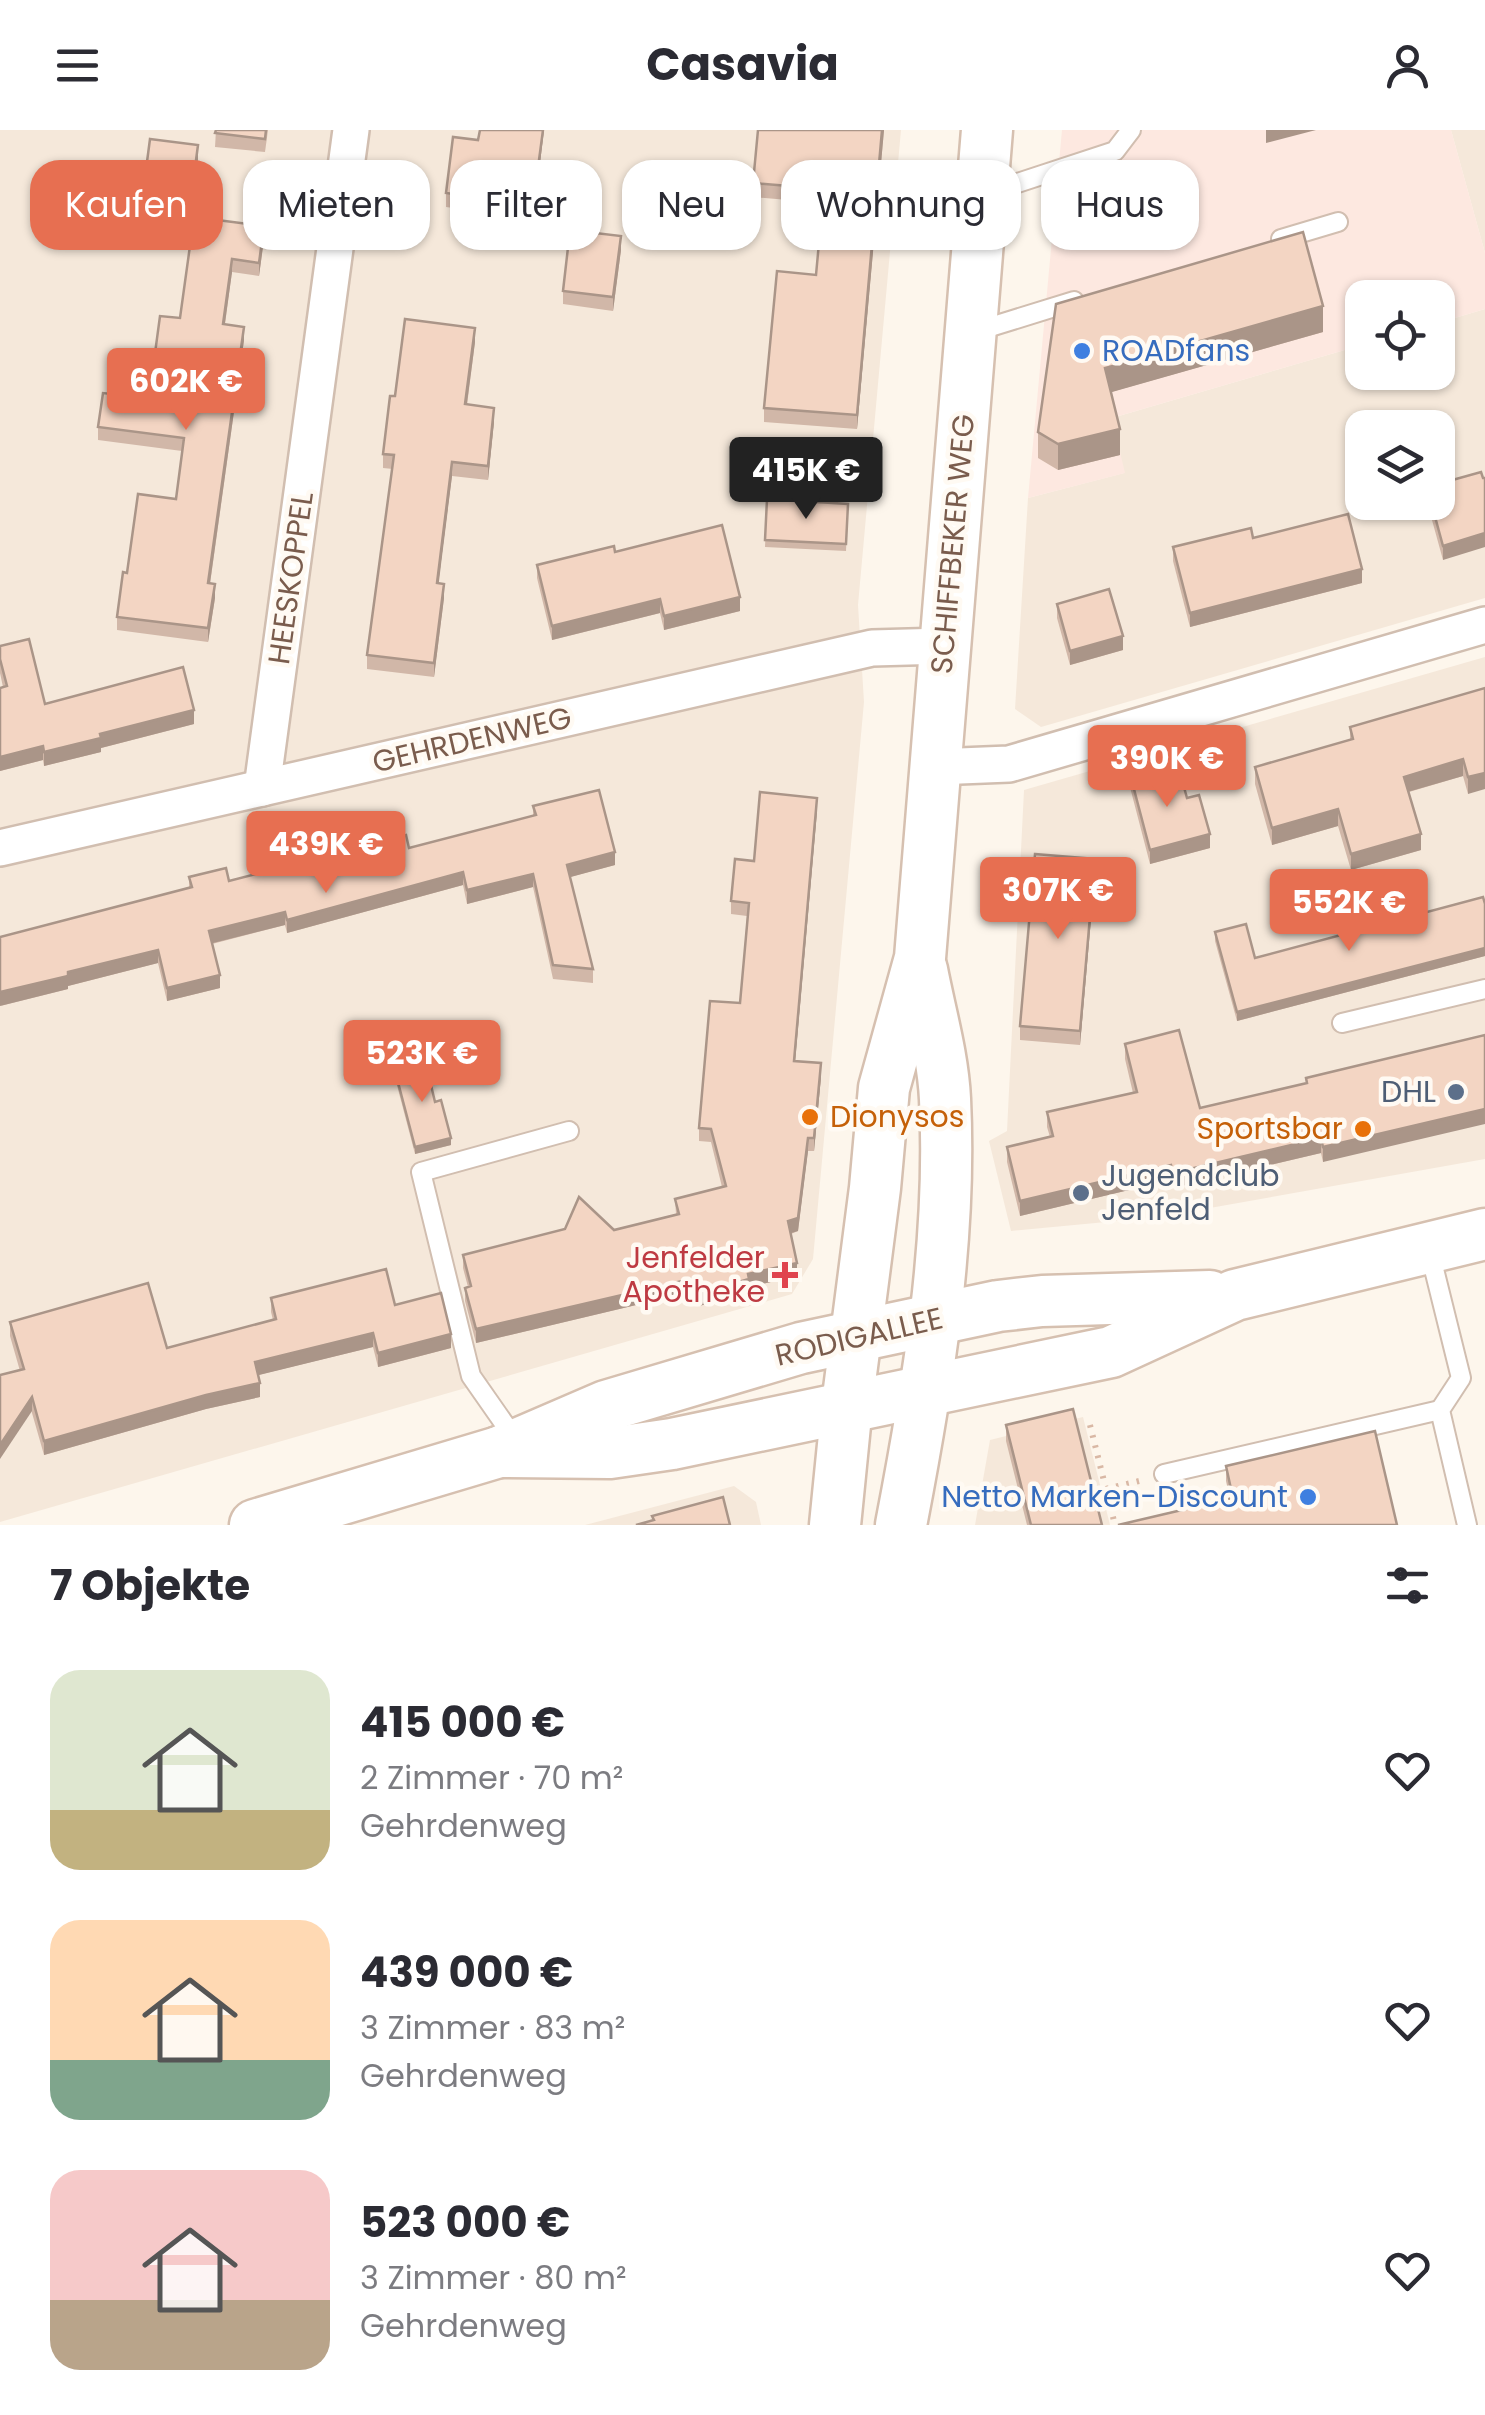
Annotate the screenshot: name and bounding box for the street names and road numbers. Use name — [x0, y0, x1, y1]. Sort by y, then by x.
street label: SCHIFFBEKER WEG — [920, 412, 985, 676]
street label: HEESKOPPEL — [257, 489, 324, 667]
street label: GEHRDENWEG — [368, 696, 576, 783]
street label: RODIGALLEE — [771, 1296, 947, 1377]

